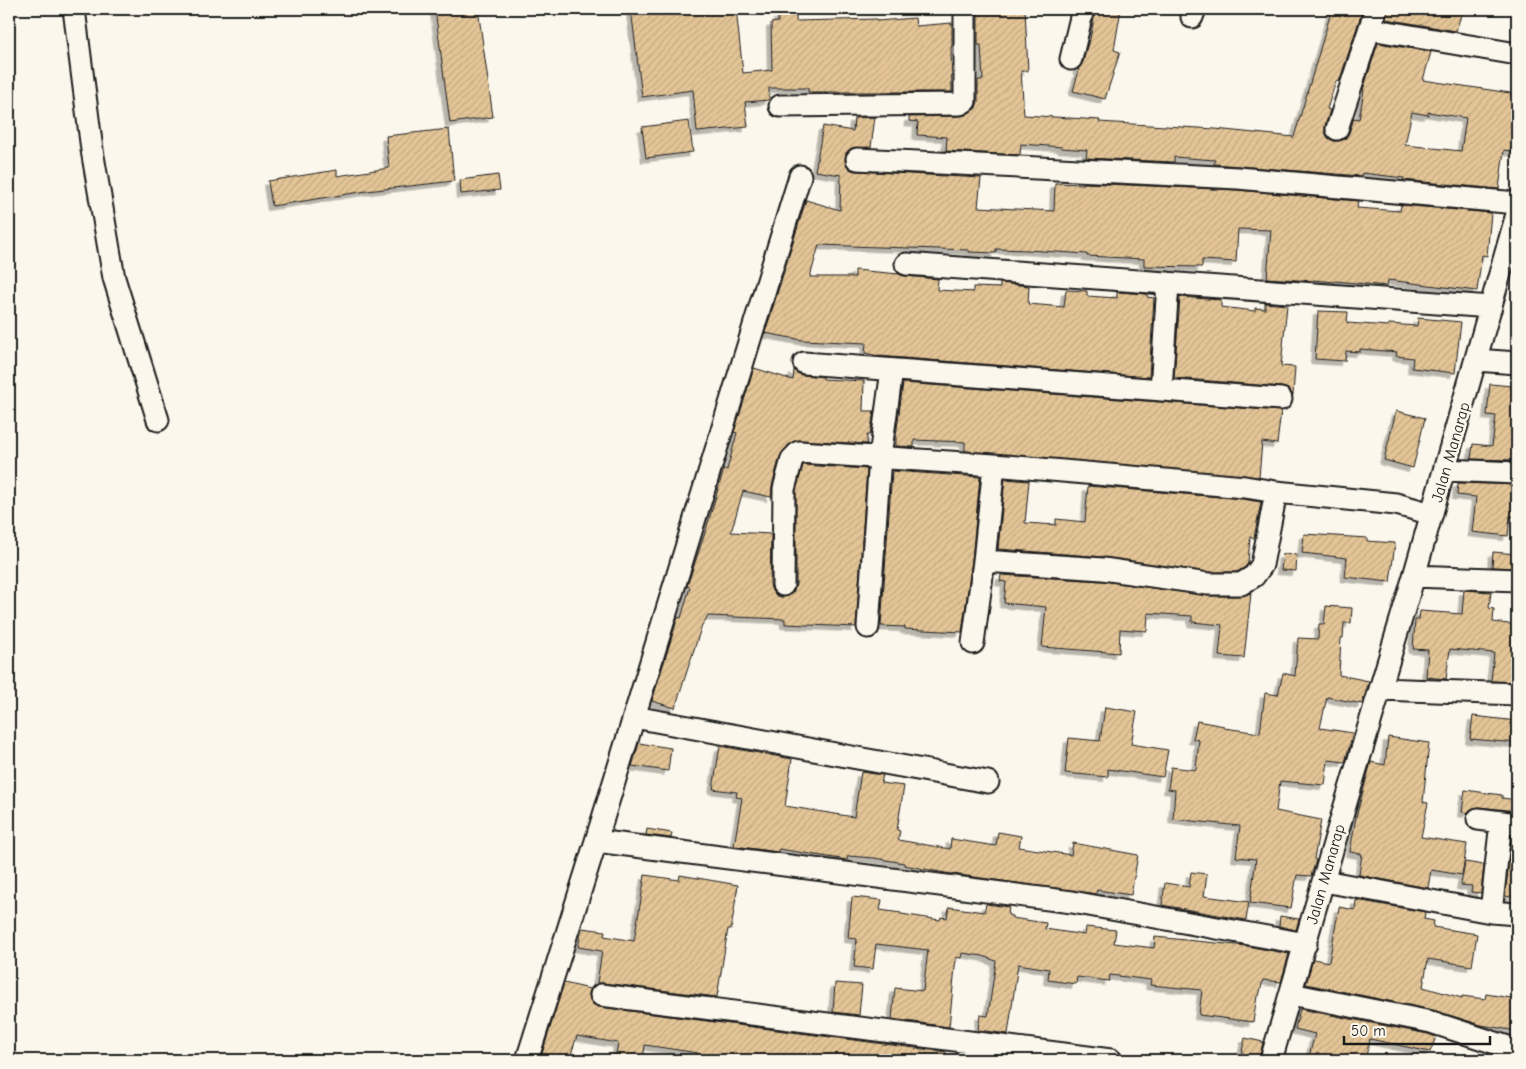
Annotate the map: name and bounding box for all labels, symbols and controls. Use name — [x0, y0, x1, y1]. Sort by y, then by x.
street label: Jalan Manarap — [1428, 400, 1474, 504]
street label: Jalan Manarap — [1303, 822, 1349, 926]
scale bar — [1344, 1014, 1490, 1046]
text: 50 m — [1351, 1022, 1386, 1040]

